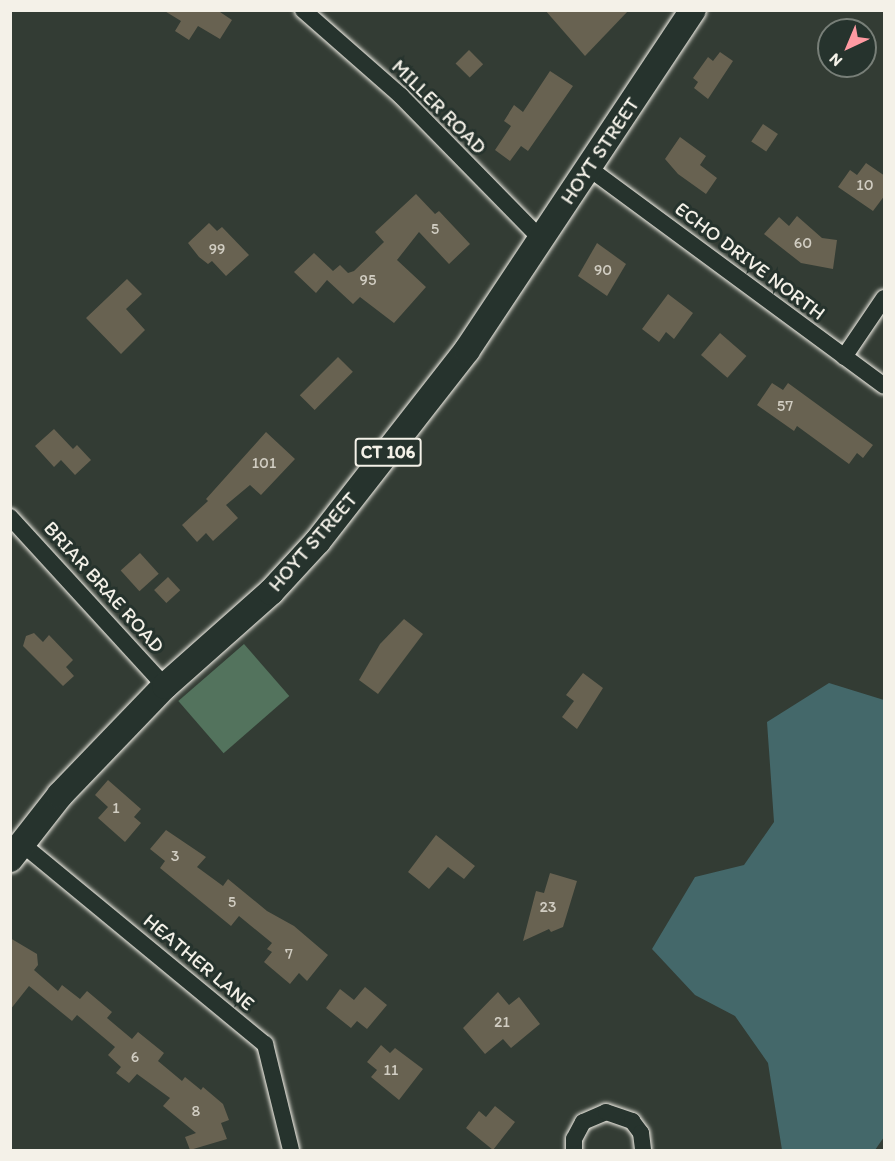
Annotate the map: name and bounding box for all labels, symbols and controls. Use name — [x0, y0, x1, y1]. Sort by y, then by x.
north arrow — [817, 18, 877, 78]
text: N — [825, 49, 846, 70]
street label: MILLER ROAD — [387, 55, 491, 159]
street label: HOYT STREET — [555, 93, 645, 209]
house number: 10 — [856, 175, 874, 195]
street label: ECHO DRIVE NORTH — [670, 196, 830, 326]
house number: 5 — [431, 219, 439, 239]
house number: 60 — [794, 233, 812, 253]
house number: 99 — [209, 239, 225, 259]
house number: 90 — [594, 260, 612, 280]
house number: 95 — [360, 270, 376, 290]
house number: 57 — [777, 396, 793, 416]
road number: CT 106 — [354, 437, 422, 467]
house number: 101 — [252, 453, 276, 473]
street label: HOYT STREET — [263, 487, 363, 597]
street label: BRIAR BRAE ROAD — [39, 516, 169, 658]
house number: 1 — [112, 798, 120, 818]
house number: 3 — [171, 846, 179, 866]
house number: 5 — [228, 892, 236, 912]
house number: 23 — [539, 897, 557, 917]
street label: HEATHER LANE — [138, 908, 260, 1016]
house number: 7 — [285, 944, 293, 964]
house number: 21 — [494, 1012, 510, 1032]
house number: 6 — [131, 1047, 139, 1067]
house number: 11 — [384, 1060, 398, 1080]
house number: 8 — [192, 1101, 200, 1121]

